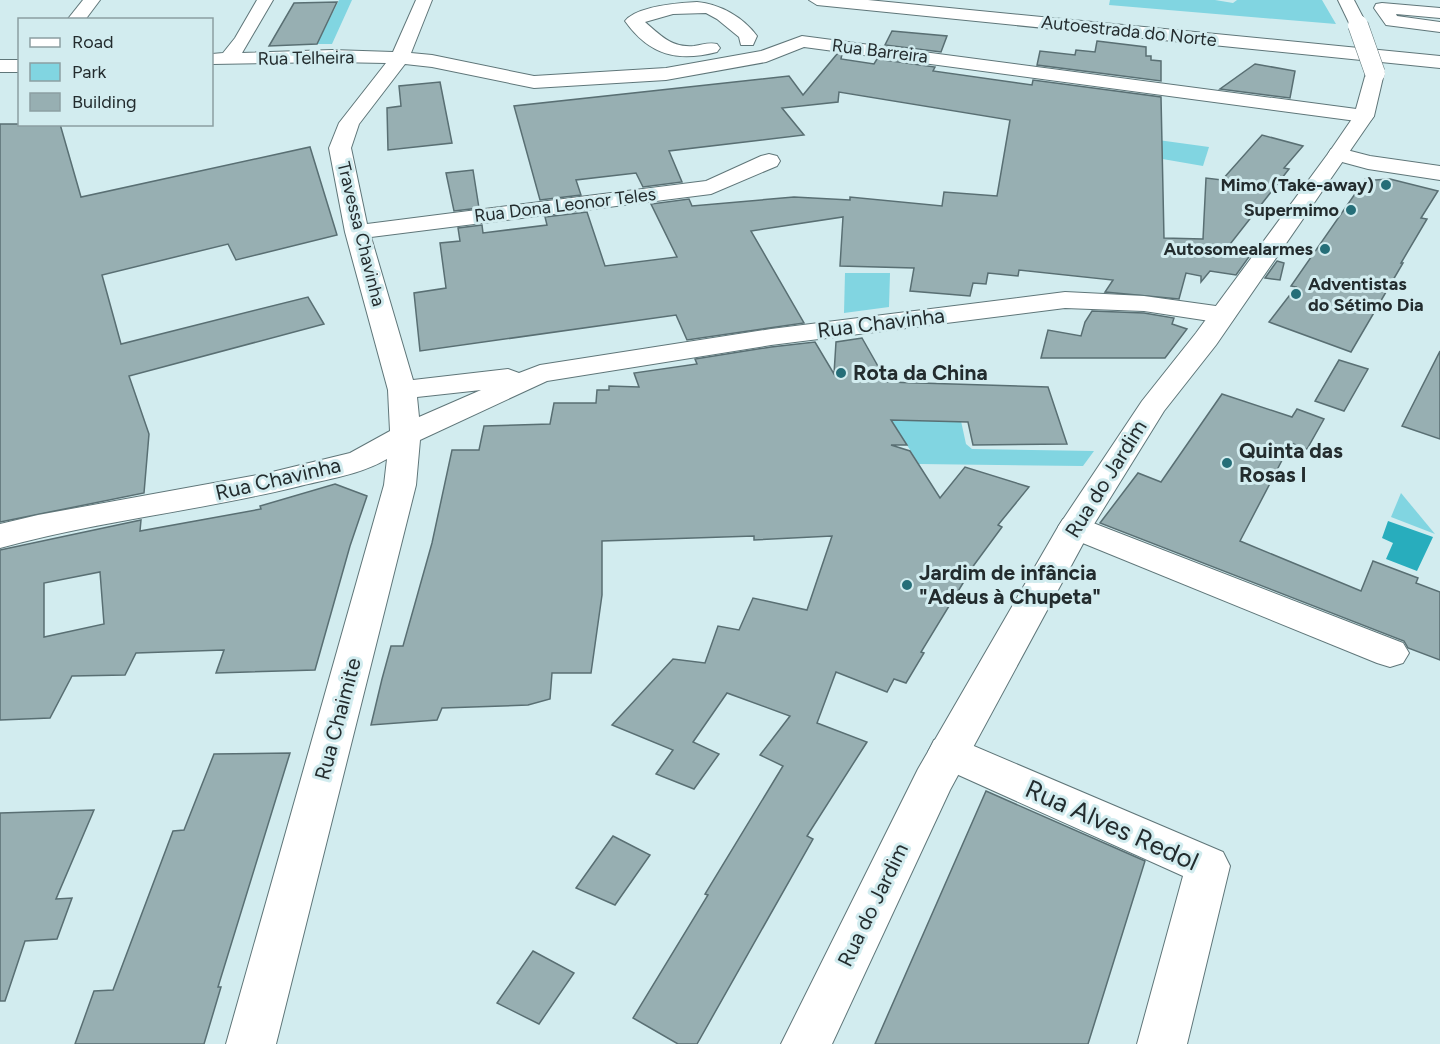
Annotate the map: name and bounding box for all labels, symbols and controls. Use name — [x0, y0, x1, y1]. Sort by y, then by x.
street label: Autoestrada do Norte — [1040, 11, 1218, 51]
legend — [18, 18, 213, 126]
text: Road — [72, 31, 113, 53]
street label: Rua Barreira — [831, 34, 929, 68]
street label: Rua Telheira — [257, 46, 355, 70]
text: Park — [72, 61, 107, 83]
text: Building — [72, 91, 137, 113]
street label: Travessa Chavinha — [332, 159, 390, 309]
place label: Mimo (Take-away) — [1220, 174, 1374, 196]
marker: Mimo (Take-away) — [1379, 178, 1393, 192]
street label: Rua Dona Leonor Teles — [473, 183, 657, 227]
place label: Supermimo — [1244, 199, 1339, 221]
marker: Supermimo — [1344, 203, 1358, 217]
place label: Autosomealarmes — [1163, 238, 1314, 260]
marker: Autosomealarmes — [1318, 242, 1332, 256]
place label: Adventistas do Sétimo Dia — [1308, 273, 1424, 316]
marker: Adventistas do Sétimo Dia — [1289, 287, 1303, 301]
street label: Rua Chavinha — [816, 302, 946, 343]
place label: Rota da China — [853, 360, 988, 385]
marker: Rota da China — [834, 366, 848, 380]
street label: Rua do Jardim — [1059, 415, 1152, 542]
place label: Quinta das Rosas I — [1239, 438, 1343, 487]
street label: Rua Chavinha — [213, 452, 343, 505]
marker: Quinta das Rosas I — [1220, 456, 1234, 470]
place label: Jardim de infância "Adeus à Chupeta" — [919, 560, 1101, 609]
marker: Jardim de infância "Adeus à Chupeta" — [900, 578, 914, 592]
street label: Rua Chaimite — [309, 655, 366, 783]
street label: Rua Alves Redol — [1020, 773, 1204, 877]
street label: Rua do Jardim — [832, 839, 913, 971]

